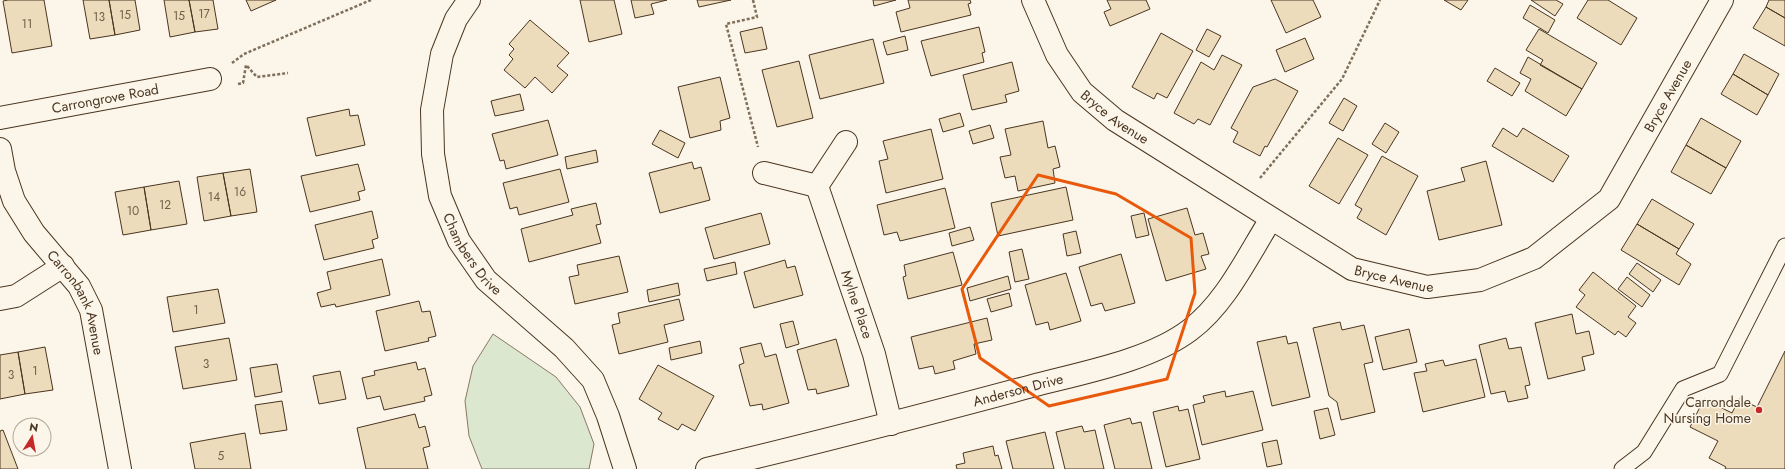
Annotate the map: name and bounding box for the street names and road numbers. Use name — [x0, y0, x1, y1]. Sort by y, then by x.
street label: Bryce Avenue — [1639, 56, 1696, 136]
street label: Carrongrove Road — [50, 79, 160, 118]
street label: Bryce Avenue — [1076, 85, 1153, 149]
street label: Chambers Drive — [438, 210, 506, 300]
street label: Carronbank Avenue — [42, 245, 109, 356]
street label: Bryce Avenue — [1352, 260, 1435, 297]
street label: Mylne Place — [836, 267, 878, 341]
street label: Anderson Drive — [971, 369, 1065, 411]

